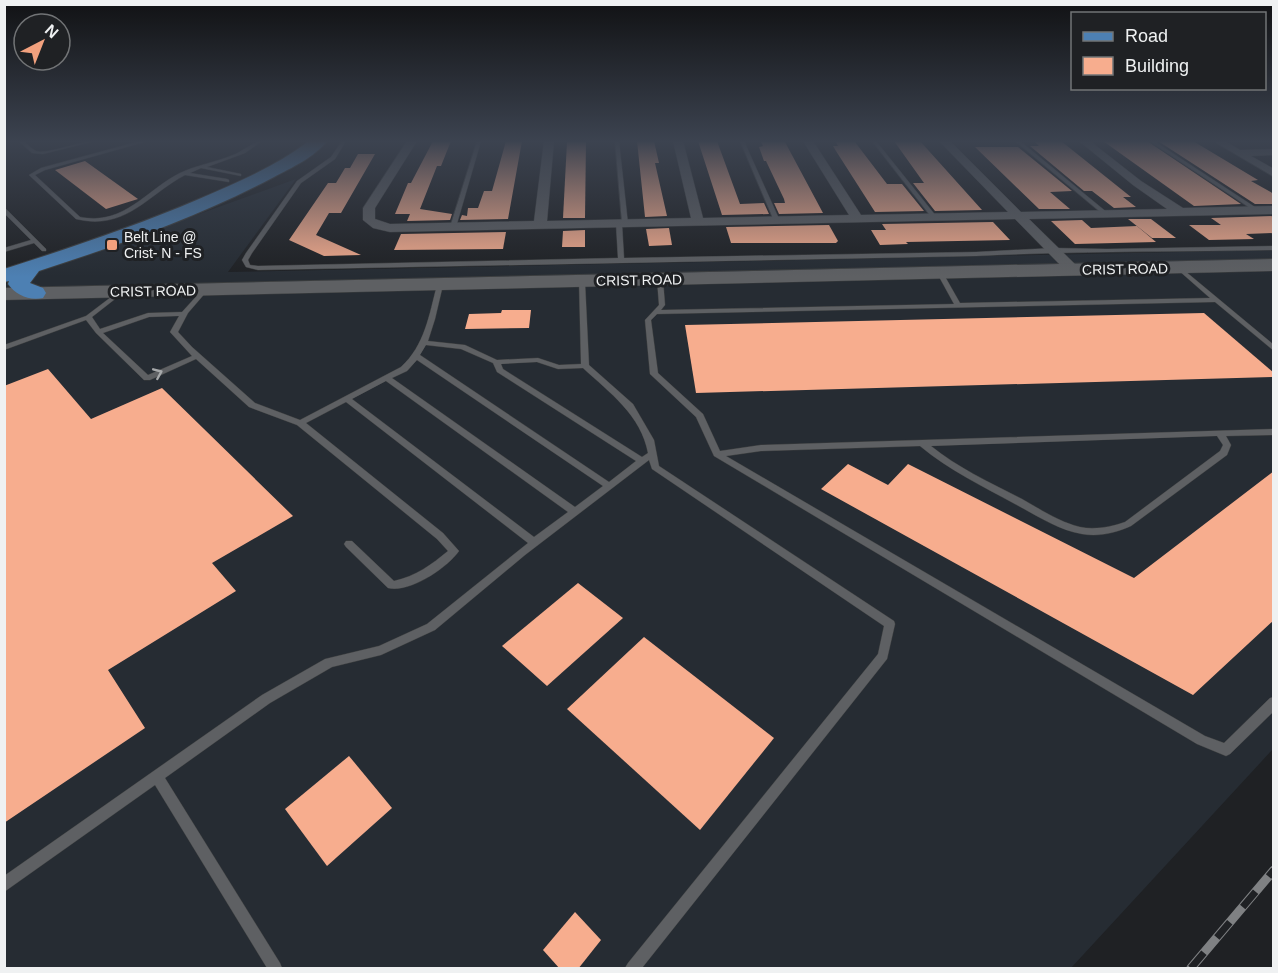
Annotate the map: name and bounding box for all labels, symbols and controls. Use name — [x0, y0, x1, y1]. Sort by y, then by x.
north arrow — [12, 12, 72, 72]
legend — [1071, 12, 1266, 90]
text: N — [42, 21, 62, 41]
text: Road — [1125, 26, 1168, 46]
text: Building — [1125, 56, 1189, 76]
place label: Belt Line @ Crist- N - FS — [124, 229, 202, 261]
marker: Belt Line @ Crist- N - FS — [105, 238, 119, 252]
street label: CRIST ROAD — [1082, 260, 1168, 278]
street label: CRIST ROAD — [596, 271, 682, 289]
street label: CRIST ROAD — [110, 282, 196, 300]
one-way arrow — [152, 368, 163, 380]

